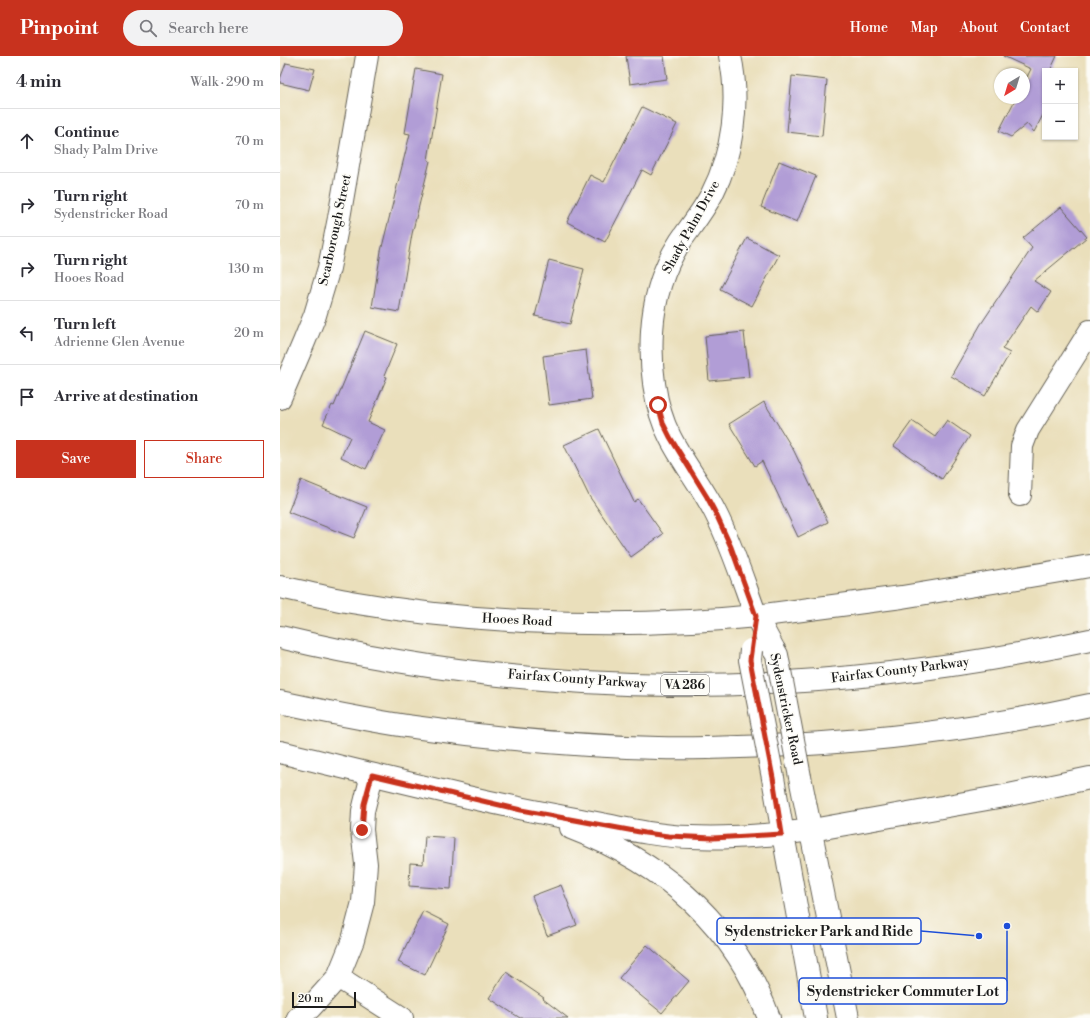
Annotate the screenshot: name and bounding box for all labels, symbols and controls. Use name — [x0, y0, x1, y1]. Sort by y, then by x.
search box — [123, 10, 403, 46]
text: Pinpoint — [20, 16, 99, 40]
icon: search — [137, 17, 159, 39]
text: Search here — [169, 19, 249, 38]
text: Home — [850, 19, 888, 37]
text: Map — [910, 19, 938, 37]
text: About — [960, 19, 998, 37]
text: Contact — [1020, 19, 1070, 37]
north arrow — [994, 68, 1030, 104]
map controls — [1042, 68, 1078, 140]
button: + — [1042, 68, 1078, 104]
text: 4 min — [16, 71, 61, 93]
text: Walk · 290 m — [190, 74, 264, 90]
button: − — [1042, 104, 1078, 140]
text: Continue — [54, 123, 119, 142]
icon: ahead — [16, 130, 38, 152]
text: 70 m — [235, 133, 264, 149]
text: Shady Palm Drive — [54, 142, 158, 158]
street label: Scarborough Street — [315, 172, 355, 287]
street label: Shady Palm Drive — [659, 177, 723, 276]
text: Turn right — [54, 187, 128, 206]
icon: right — [16, 194, 38, 216]
text: 70 m — [235, 197, 264, 213]
text: Sydenstricker Road — [54, 206, 168, 222]
text: Turn right — [54, 251, 128, 270]
icon: right — [16, 258, 38, 280]
text: 130 m — [229, 261, 264, 277]
text: Hooes Road — [54, 270, 124, 286]
text: Turn left — [54, 315, 116, 334]
icon: left — [16, 322, 38, 344]
text: 20 m — [234, 325, 264, 341]
text: Adrienne Glen Avenue — [54, 334, 185, 350]
icon: arrive — [16, 386, 38, 408]
text: Arrive at destination — [54, 387, 198, 406]
route start — [649, 396, 667, 414]
button: Save — [16, 440, 136, 478]
button: Share — [144, 440, 264, 478]
street label: Hooes Road — [482, 610, 553, 630]
street label: Sydenstricker Road — [766, 652, 806, 767]
street label: Fairfax County Parkway — [830, 654, 971, 686]
street label: Fairfax County Parkway — [507, 666, 648, 692]
road number: VA 286 — [661, 675, 709, 695]
route end — [353, 821, 371, 839]
callout: Sydenstricker Park and Ride — [717, 918, 921, 944]
text: Sydenstricker Park and Ride — [725, 923, 913, 941]
callout: Sydenstricker Commuter Lot — [799, 978, 1007, 1004]
text: Sydenstricker Commuter Lot — [807, 983, 1000, 1001]
scale bar — [292, 990, 356, 1009]
text: 20 m — [298, 992, 323, 1006]

